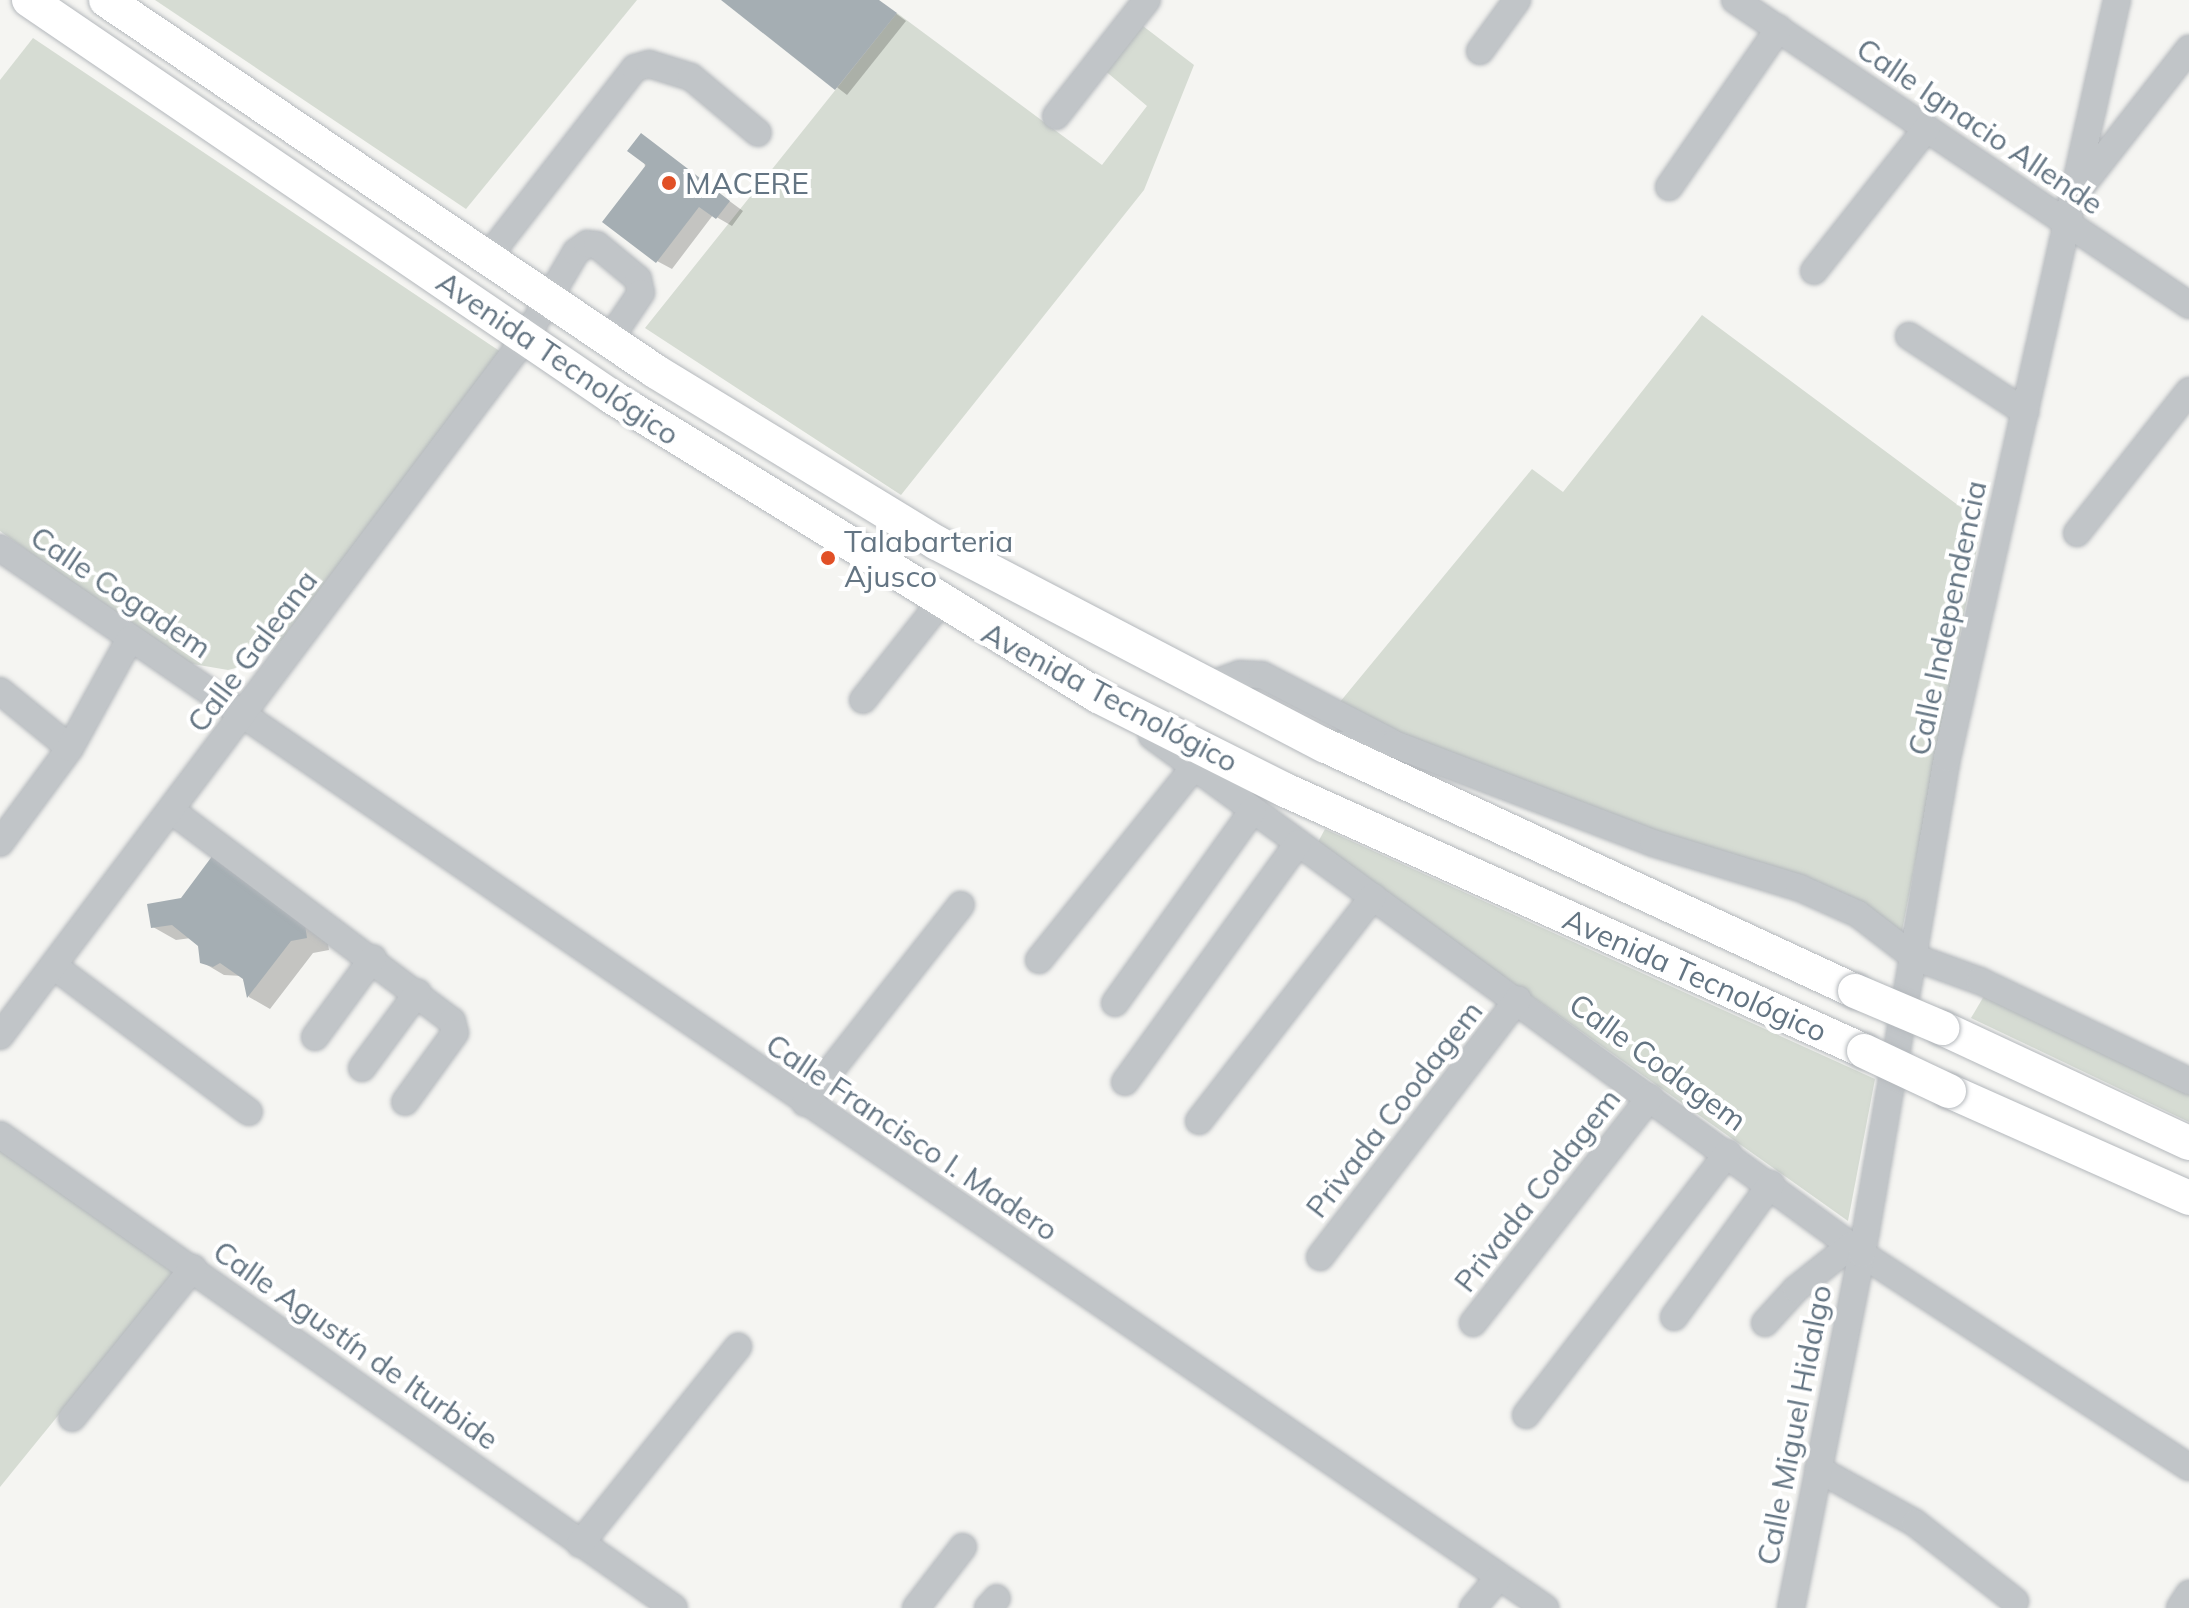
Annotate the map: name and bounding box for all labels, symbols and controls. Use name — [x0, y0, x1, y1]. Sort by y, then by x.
street label: Calle Ignacio Allende — [1850, 30, 2110, 222]
place label: MACERE — [685, 165, 809, 201]
marker: MACERE — [660, 174, 678, 192]
street label: Avenida Tecnológico — [430, 263, 686, 453]
street label: Calle Independencia — [1900, 477, 1994, 759]
street label: Calle Cogadem — [24, 518, 218, 666]
place label: Talabarteria Ajusco — [844, 523, 1013, 594]
marker: Talabarteria Ajusco — [819, 549, 837, 567]
street label: Calle Galeana — [179, 563, 325, 739]
street label: Avenida Tecnológico — [976, 614, 1244, 780]
street label: Avenida Tecnológico — [1558, 901, 1832, 1049]
street label: Calle Codagem — [1563, 986, 1753, 1138]
street label: Privada Coodagem — [1298, 993, 1490, 1225]
street label: Calle Francisco I. Madero — [759, 1026, 1065, 1248]
street label: Privada Codagem — [1446, 1081, 1628, 1299]
street label: Calle Agustín de Iturbide — [207, 1233, 505, 1457]
street label: Calle Miguel Hidalgo — [1749, 1282, 1839, 1568]

